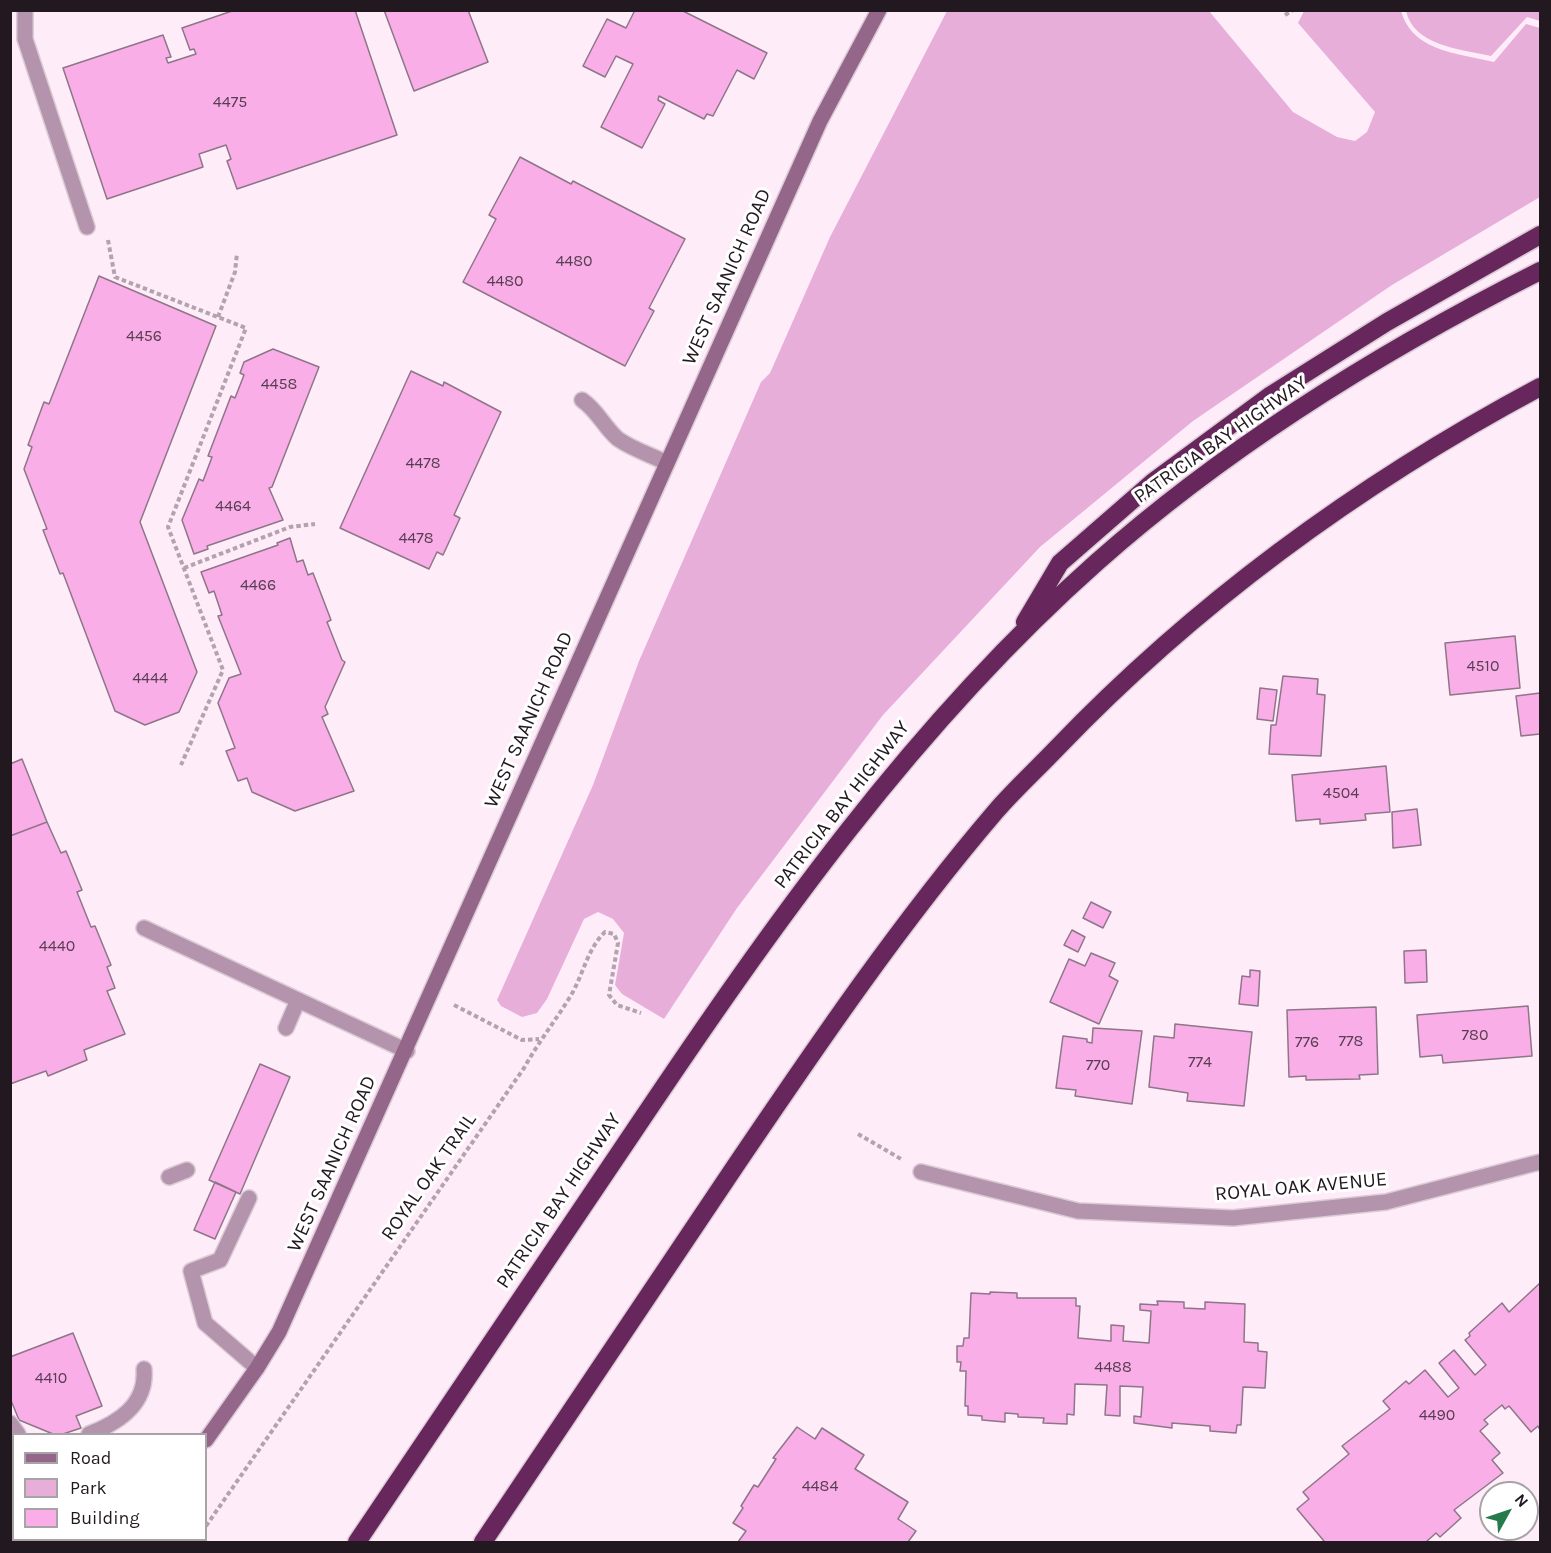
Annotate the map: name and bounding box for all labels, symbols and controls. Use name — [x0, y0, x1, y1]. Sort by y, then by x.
house number: 4475 — [213, 92, 247, 112]
street label: WEST SAANICH ROAD — [677, 185, 777, 369]
house number: 4480 — [555, 251, 593, 271]
house number: 4480 — [486, 271, 524, 291]
house number: 4456 — [126, 326, 162, 346]
street label: PATRICIA BAY HIGHWAY — [1130, 371, 1312, 509]
house number: 4458 — [261, 374, 297, 394]
house number: 4478 — [405, 453, 441, 473]
house number: 4464 — [215, 496, 251, 516]
house number: 4478 — [398, 528, 434, 548]
house number: 4466 — [240, 575, 276, 595]
street label: WEST SAANICH ROAD — [479, 628, 579, 812]
house number: 4510 — [1467, 656, 1499, 676]
house number: 4444 — [132, 668, 168, 688]
street label: PATRICIA BAY HIGHWAY — [769, 716, 915, 894]
house number: 4504 — [1323, 783, 1359, 803]
house number: 4440 — [39, 936, 75, 956]
house number: 780 — [1462, 1025, 1488, 1045]
house number: 778 — [1339, 1031, 1363, 1051]
house number: 776 — [1295, 1032, 1319, 1052]
house number: 774 — [1188, 1052, 1212, 1072]
house number: 770 — [1086, 1055, 1110, 1075]
street label: WEST SAANICH ROAD — [282, 1072, 382, 1256]
street label: ROYAL OAK TRAIL — [376, 1109, 482, 1245]
street label: PATRICIA BAY HIGHWAY — [491, 1109, 627, 1293]
street label: ROYAL OAK AVENUE — [1214, 1168, 1388, 1206]
house number: 4488 — [1094, 1357, 1132, 1377]
house number: 4410 — [35, 1368, 67, 1388]
house number: 4490 — [1419, 1405, 1455, 1425]
legend — [12, 1433, 207, 1541]
text: Road — [70, 1447, 111, 1469]
house number: 4484 — [802, 1476, 838, 1496]
text: Park — [70, 1477, 107, 1499]
north arrow — [1479, 1481, 1539, 1541]
text: N — [1511, 1490, 1533, 1511]
text: Building — [70, 1507, 140, 1529]

